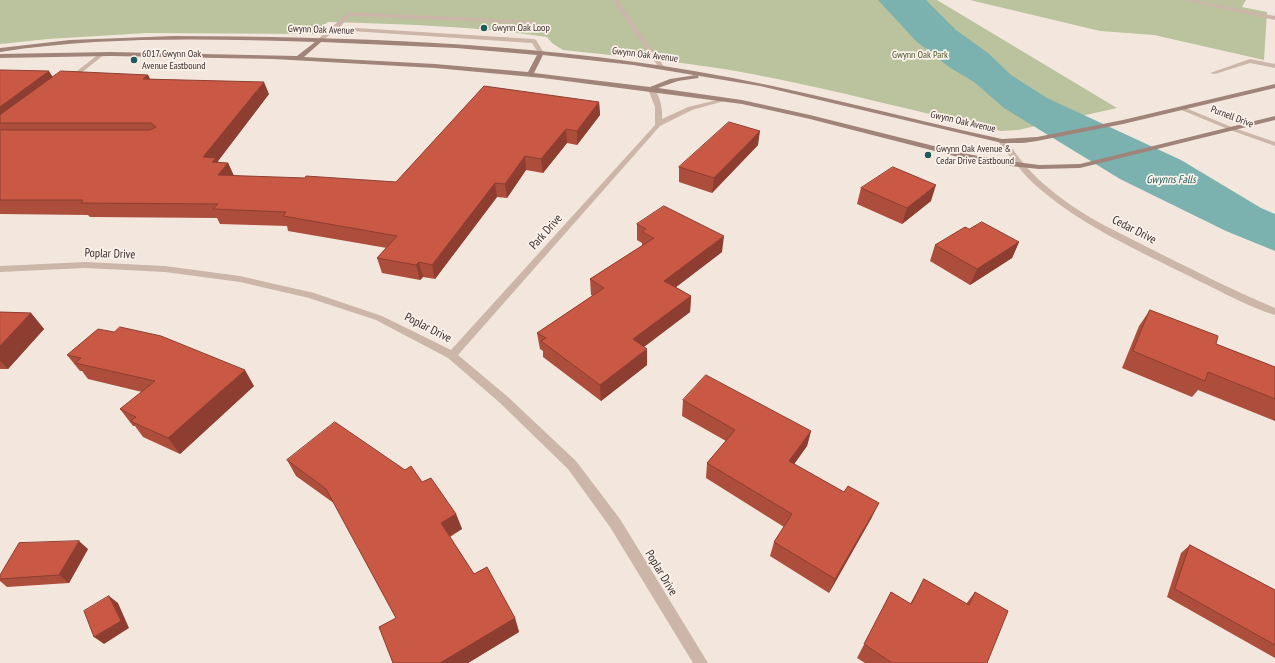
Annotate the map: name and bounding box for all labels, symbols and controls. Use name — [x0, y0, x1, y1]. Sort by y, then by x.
place label: Gwynn Oak Loop — [492, 22, 550, 34]
street label: Gwynn Oak Avenue — [288, 23, 354, 37]
marker: Gwynn Oak Loop — [479, 23, 489, 33]
street label: Gwynn Oak Avenue — [611, 45, 679, 65]
place label: 6017 Gwynn Oak Avenue Eastbound — [142, 48, 206, 72]
park label: Gwynn Oak Park — [892, 49, 948, 61]
marker: 6017 Gwynn Oak Avenue Eastbound — [129, 55, 139, 65]
street label: Purnell Drive — [1209, 103, 1255, 131]
street label: Gwynn Oak Avenue — [929, 109, 997, 135]
place label: Gwynn Oak Avenue & Cedar Drive Eastbound — [936, 143, 1014, 166]
marker: Gwynn Oak Avenue & Cedar Drive Eastbound — [923, 150, 933, 160]
water label: Gwynns Falls — [1146, 173, 1196, 187]
street label: Park Drive — [527, 212, 565, 252]
street label: Cedar Drive — [1109, 213, 1159, 247]
street label: Poplar Drive — [84, 246, 136, 262]
street label: Poplar Drive — [402, 310, 454, 346]
street label: Poplar Drive — [642, 548, 680, 598]

